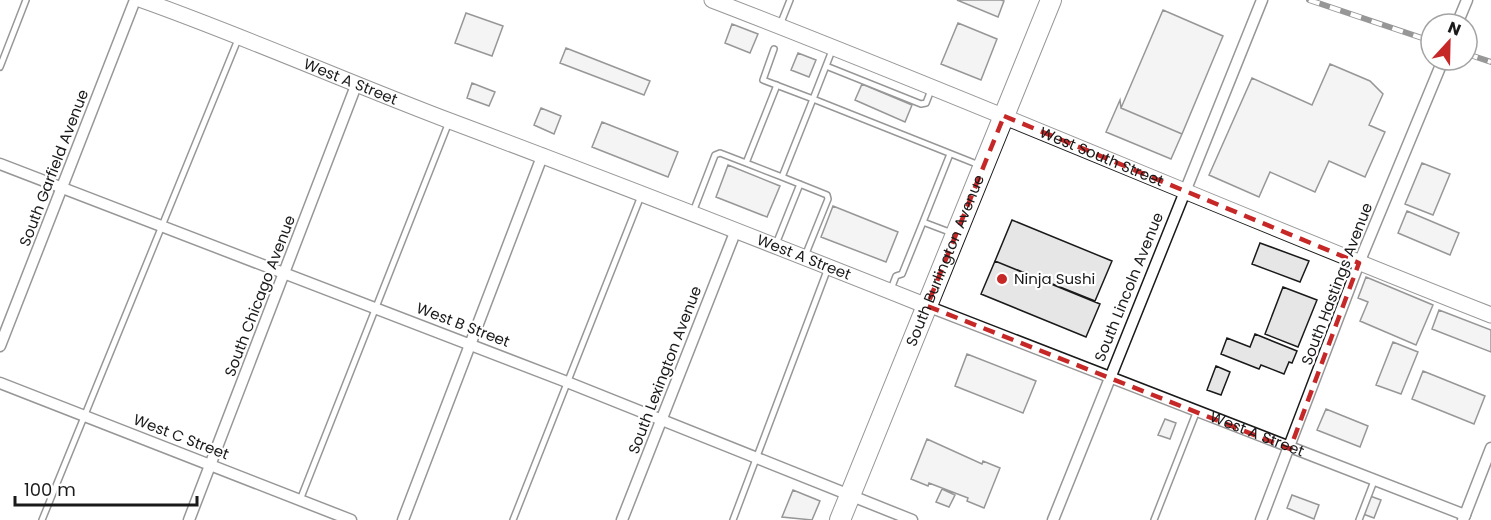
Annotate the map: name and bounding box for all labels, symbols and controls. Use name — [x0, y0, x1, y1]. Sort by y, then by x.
north arrow — [1419, 12, 1479, 72]
text: N — [1445, 16, 1464, 41]
street label: West A Street — [301, 53, 401, 110]
street label: South Garfield Avenue — [14, 86, 93, 249]
street label: West South Street — [1037, 121, 1167, 191]
street label: South Burlington Avenue — [901, 171, 989, 349]
street label: South Hastings Avenue — [1296, 200, 1377, 368]
street label: South Lincoln Avenue — [1089, 209, 1168, 365]
street label: South Chicago Avenue — [219, 212, 300, 380]
street label: West A Street — [754, 229, 854, 285]
place label: Ninja Sushi — [1014, 268, 1095, 289]
marker: Ninja Sushi — [995, 272, 1009, 286]
street label: South Lexington Avenue — [623, 283, 706, 457]
street label: West B Street — [414, 297, 513, 352]
street label: West A Street — [1207, 406, 1307, 462]
street label: West C Street — [130, 409, 232, 464]
scale bar — [15, 469, 196, 507]
text: 100 m — [24, 477, 76, 502]

